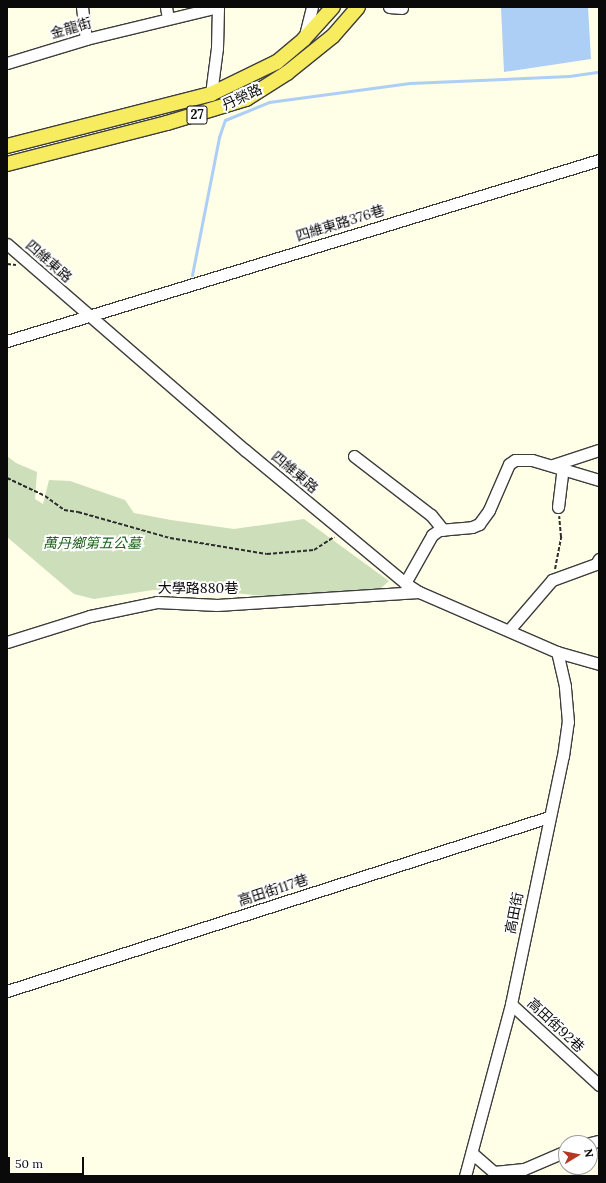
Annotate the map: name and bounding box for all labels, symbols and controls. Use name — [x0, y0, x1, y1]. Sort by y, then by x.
street label: 金龍街 — [48, 14, 94, 42]
street label: 丹榮路 — [219, 81, 265, 113]
road number: 27 — [186, 104, 208, 126]
street label: 四維東路376巷 — [294, 202, 386, 244]
street label: 四維東路 — [22, 236, 76, 286]
street label: 四維東路 — [268, 448, 322, 496]
park label: 萬丹鄉第五公墓 — [43, 535, 141, 551]
street label: 大學路880巷 — [158, 580, 238, 596]
street label: 高田街117巷 — [236, 871, 310, 909]
street label: 高田街 — [502, 891, 526, 935]
street label: 高田街92巷 — [524, 994, 588, 1056]
north arrow — [558, 1135, 598, 1175]
text: N — [581, 1148, 596, 1158]
scale bar — [10, 1149, 86, 1175]
text: 50 m — [15, 1156, 43, 1171]

